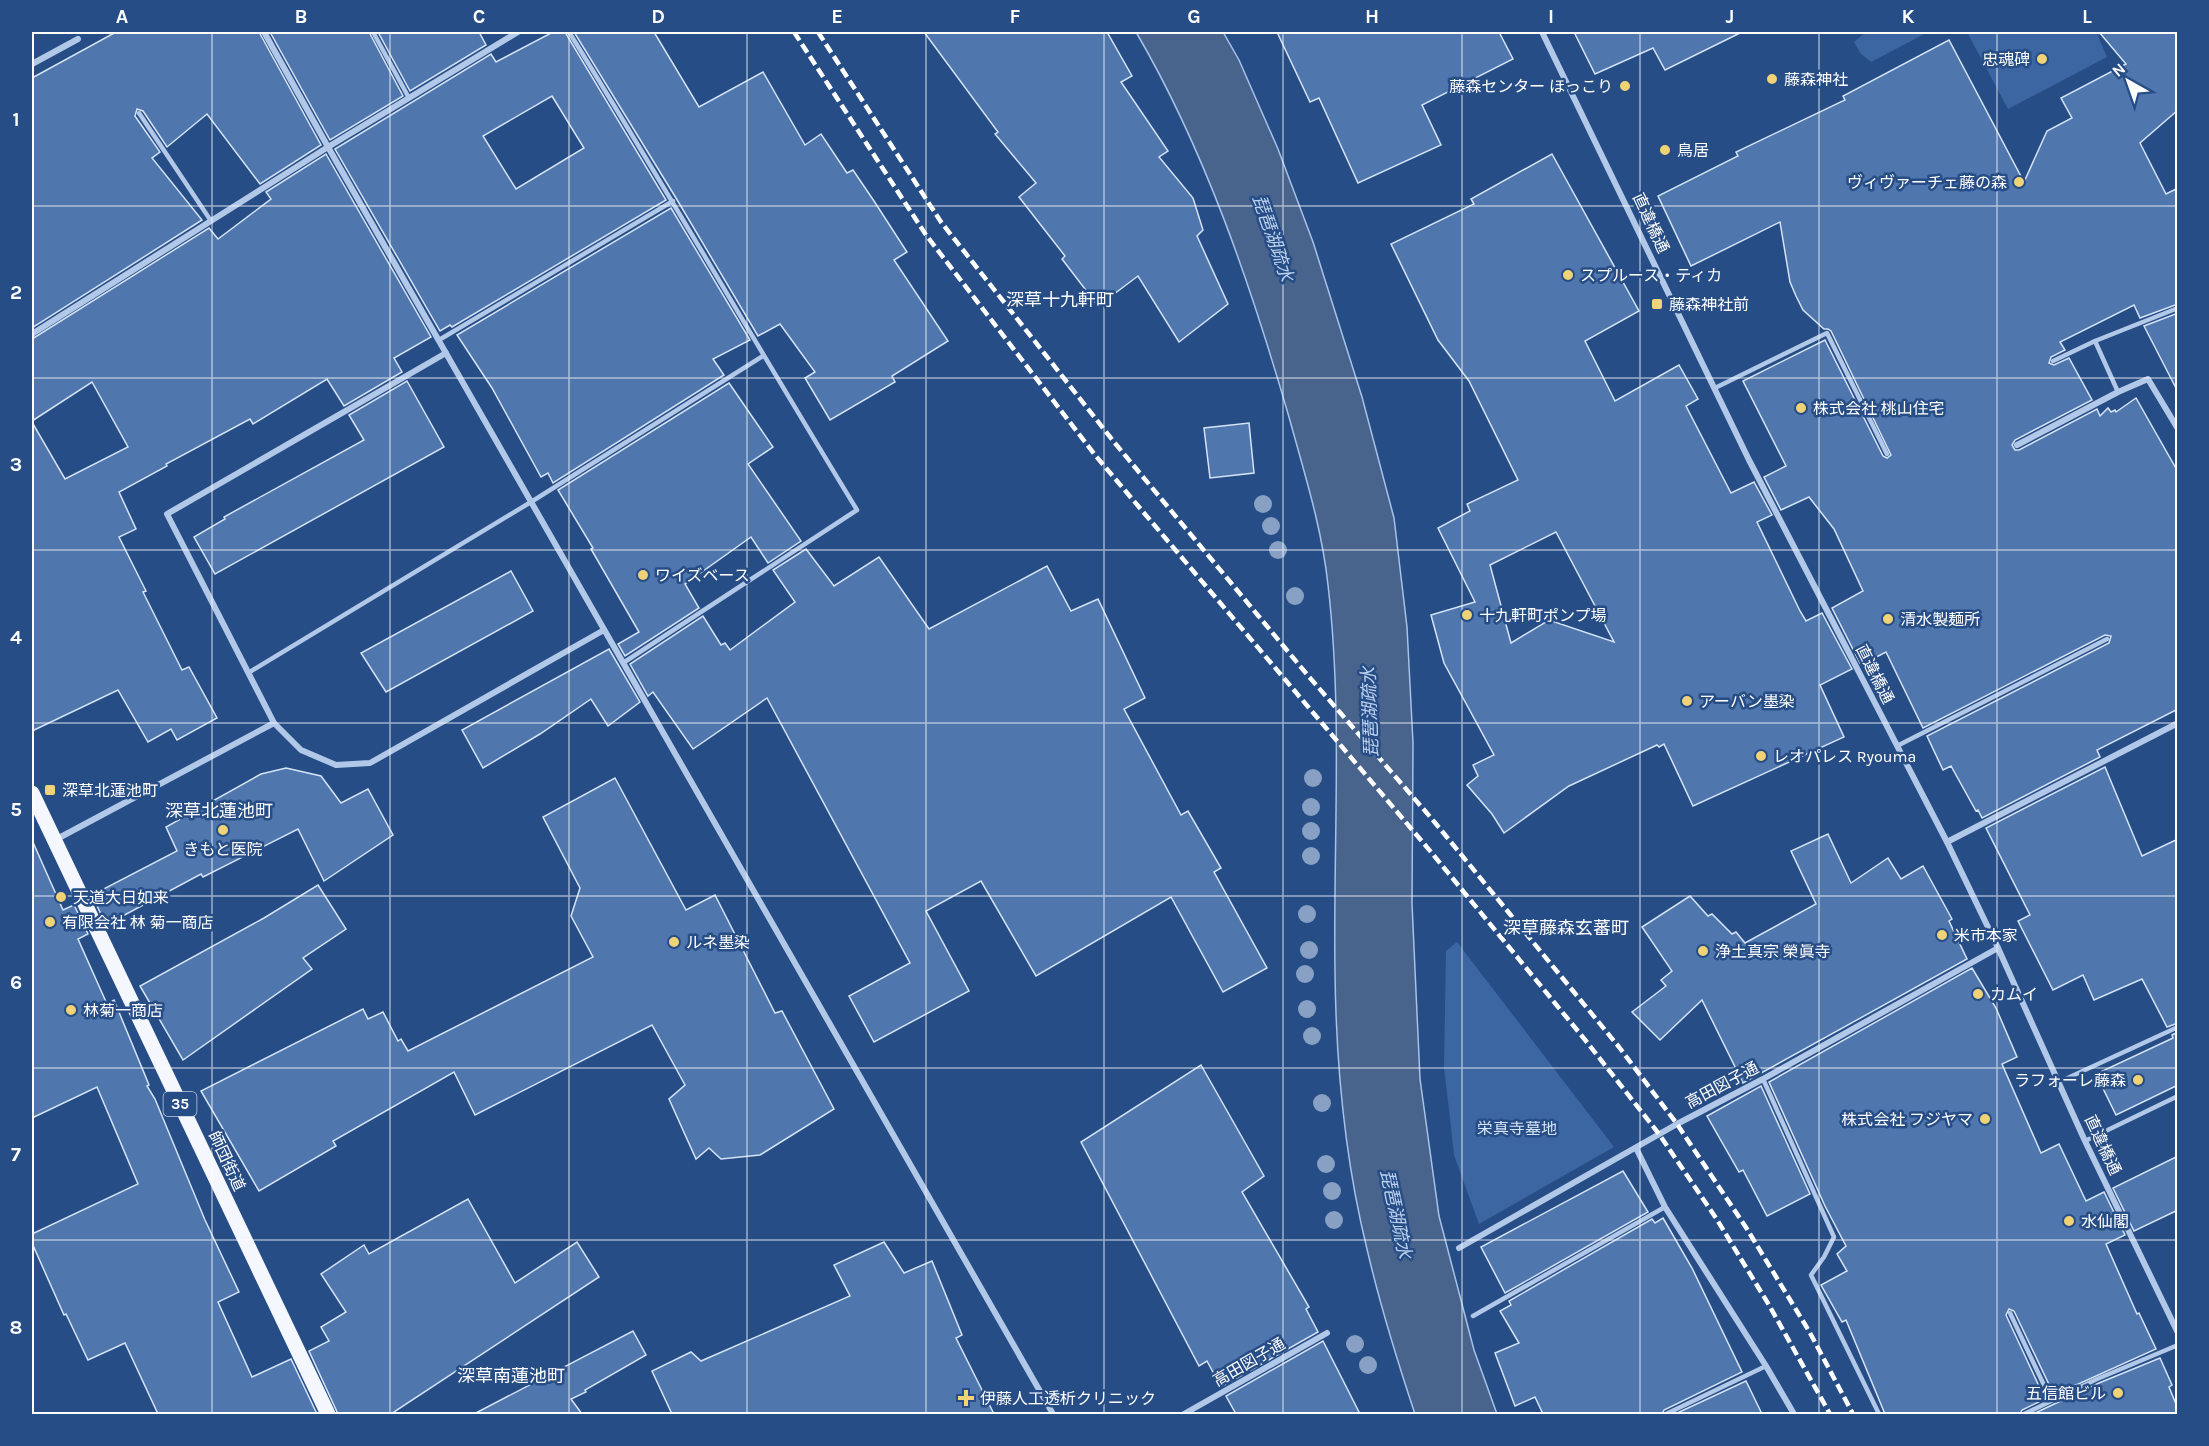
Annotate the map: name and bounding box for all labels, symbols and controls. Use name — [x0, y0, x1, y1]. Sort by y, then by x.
text: A — [116, 5, 129, 28]
text: B — [295, 5, 307, 28]
text: C — [473, 5, 485, 28]
text: D — [651, 5, 665, 28]
text: E — [831, 5, 843, 28]
text: F — [1010, 5, 1021, 28]
text: G — [1187, 5, 1201, 28]
text: H — [1365, 5, 1379, 28]
text: I — [1548, 5, 1554, 28]
text: J — [1726, 5, 1734, 28]
text: K — [1901, 5, 1915, 28]
text: L — [2082, 5, 2092, 28]
place label: 忠魂碑 — [1982, 50, 2030, 69]
north arrow — [2098, 51, 2158, 111]
marker: 忠魂碑 — [2035, 52, 2049, 66]
text: N — [2108, 59, 2129, 81]
place label: 藤森神社 — [1784, 70, 1848, 89]
marker: 藤森神社 — [1765, 72, 1779, 86]
place label: 藤森センター ほっこり — [1449, 77, 1613, 96]
marker: 藤森センター ほっこり — [1618, 79, 1632, 93]
text: 1 — [12, 108, 20, 131]
place label: 鳥居 — [1677, 141, 1709, 160]
marker: 鳥居 — [1658, 143, 1672, 157]
place label: ヴィヴァーチェ藤の森 — [1847, 173, 2007, 192]
marker: ヴィヴァーチェ藤の森 — [2012, 175, 2026, 189]
street label: 直違橋通 — [1629, 190, 1673, 256]
water label: 琵琶湖疏水 — [1248, 192, 1299, 286]
place label: スプルース・ティカ — [1580, 266, 1722, 285]
marker: スプルース・ティカ — [1561, 268, 1575, 282]
text: 2 — [10, 281, 22, 304]
district label: 深草十九軒町 — [1006, 289, 1114, 311]
place label: 藤森神社前 — [1669, 295, 1749, 314]
marker: 藤森神社前 — [1650, 297, 1664, 311]
place label: 株式会社 桃山住宅 — [1813, 399, 1945, 418]
marker: 株式会社 桃山住宅 — [1794, 401, 1808, 415]
text: 3 — [10, 453, 22, 476]
place label: ワイズベース — [655, 566, 750, 585]
marker: ワイズベース — [636, 568, 650, 582]
place label: 十九軒町ポンプ場 — [1479, 606, 1607, 625]
marker: 十九軒町ポンプ場 — [1460, 608, 1474, 622]
place label: 清水製麺所 — [1900, 610, 1980, 629]
marker: 清水製麺所 — [1881, 612, 1895, 626]
text: 4 — [10, 626, 22, 649]
street label: 直違橋通 — [1852, 641, 1898, 707]
water label: 琵琶湖疏水 — [1357, 665, 1383, 757]
place label: アーバン墨染 — [1699, 692, 1795, 711]
marker: アーバン墨染 — [1680, 694, 1694, 708]
place label: レオパレス Ryouma — [1773, 747, 1916, 766]
marker: レオパレス Ryouma — [1754, 749, 1768, 763]
place label: 深草北蓮池町 — [62, 781, 158, 800]
marker: 深草北蓮池町 — [43, 783, 57, 797]
text: 5 — [10, 798, 22, 821]
district label: 深草北蓮池町 — [165, 800, 273, 822]
marker: きもと医院 — [216, 823, 230, 837]
place label: きもと医院 — [183, 840, 263, 859]
place label: 天道大日如来 — [73, 888, 169, 907]
marker: 天道大日如来 — [54, 890, 68, 904]
place label: 有限会社 林 菊一商店 — [62, 913, 214, 932]
marker: 有限会社 林 菊一商店 — [43, 915, 57, 929]
district label: 深草藤森玄蕃町 — [1503, 917, 1629, 939]
place label: 米市本家 — [1954, 926, 2018, 945]
marker: 米市本家 — [1935, 928, 1949, 942]
place label: ルネ墨染 — [686, 933, 750, 952]
marker: ルネ墨染 — [667, 935, 681, 949]
place label: 浄土真宗 榮眞寺 — [1715, 942, 1831, 961]
marker: 浄土真宗 榮眞寺 — [1696, 944, 1710, 958]
text: 6 — [10, 971, 22, 994]
place label: カムイ — [1990, 985, 2038, 1004]
marker: カムイ — [1971, 987, 1985, 1001]
place label: 林菊一商店 — [83, 1001, 163, 1020]
marker: 林菊一商店 — [64, 1003, 78, 1017]
street label: 高田図子通 — [1682, 1058, 1762, 1112]
place label: ラフォーレ藤森 — [2014, 1071, 2126, 1090]
marker: ラフォーレ藤森 — [2131, 1073, 2145, 1087]
road number: 35 — [164, 1092, 196, 1116]
place label: 株式会社 フジヤマ — [1841, 1110, 1973, 1129]
marker: 株式会社 フジヤマ — [1978, 1112, 1992, 1126]
street label: 直違橋通 — [2081, 1112, 2125, 1178]
park label: 栄真寺墓地 — [1477, 1119, 1557, 1138]
street label: 師団街道 — [205, 1128, 249, 1194]
text: 7 — [11, 1143, 21, 1166]
water label: 琵琶湖疏水 — [1376, 1168, 1417, 1262]
place label: 水仙閣 — [2081, 1212, 2129, 1231]
marker: 水仙閣 — [2062, 1214, 2076, 1228]
text: 8 — [10, 1316, 22, 1339]
street label: 高田図子通 — [1210, 1334, 1288, 1390]
district label: 深草南蓮池町 — [457, 1365, 565, 1387]
place label: 五信館ビル — [2026, 1384, 2106, 1403]
marker: 五信館ビル — [2111, 1386, 2125, 1400]
marker: 伊藤人工透析クリニック — [957, 1389, 975, 1407]
place label: 伊藤人工透析クリニック — [980, 1389, 1156, 1408]

